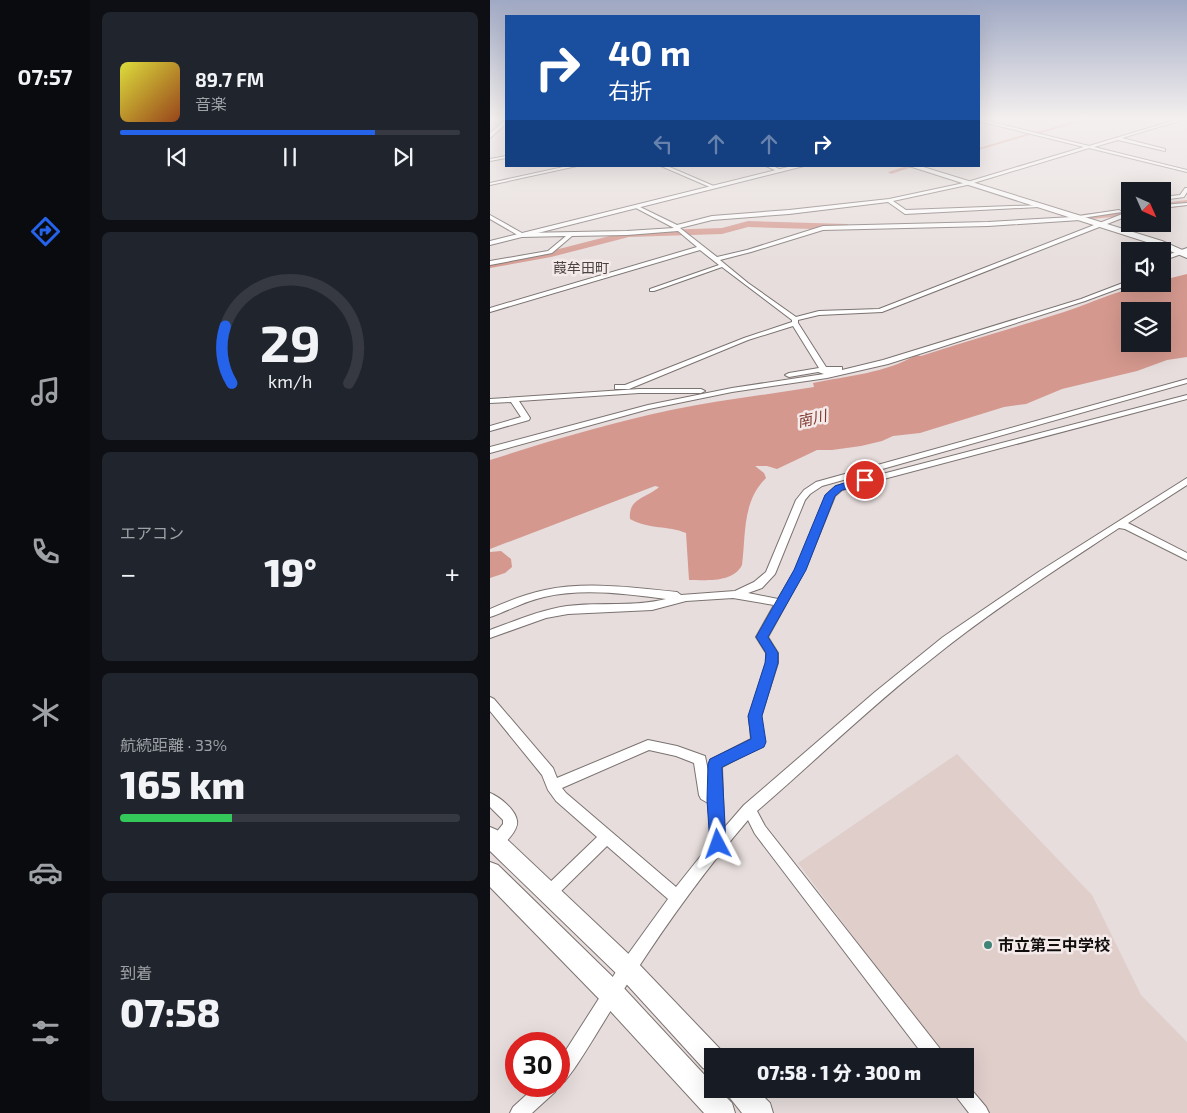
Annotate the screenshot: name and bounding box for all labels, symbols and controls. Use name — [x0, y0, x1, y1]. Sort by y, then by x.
text: 40 m — [608, 31, 691, 73]
icon: right — [525, 35, 590, 100]
text: 07:57 — [18, 63, 72, 89]
text: 89.7 FM — [195, 68, 264, 91]
text: 右折 — [608, 77, 652, 103]
text: 音楽 — [195, 94, 227, 113]
icon: left — [649, 130, 677, 158]
icon: ahead — [702, 130, 730, 158]
icon: ahead — [755, 130, 783, 158]
icon: right — [808, 130, 836, 158]
icon: previous — [163, 143, 191, 171]
icon: pause — [276, 143, 304, 171]
icon: next — [389, 143, 417, 171]
north arrow — [1121, 182, 1171, 232]
map controls — [1121, 182, 1171, 352]
icon: directions — [28, 214, 63, 249]
button: sound — [1121, 242, 1171, 292]
district label: 葭牟田町 — [553, 259, 609, 276]
button: layers — [1121, 302, 1171, 352]
text: 29 — [260, 310, 320, 372]
text: km/h — [268, 370, 312, 392]
icon: music — [28, 374, 63, 409]
water label: 南川 — [795, 405, 830, 430]
pin — [844, 459, 886, 501]
icon: arrive — [851, 466, 879, 494]
text: エアコン — [120, 523, 184, 542]
icon: phone — [28, 534, 63, 569]
text: 19° — [264, 549, 317, 595]
text: − — [120, 556, 136, 590]
text: + — [445, 556, 460, 590]
icon: climate — [28, 695, 63, 730]
text: 航続距離 · 33% — [120, 735, 227, 754]
text: 165 km — [120, 761, 245, 807]
position arrow — [691, 817, 743, 869]
icon: car — [28, 855, 63, 890]
place label: 市立第三中学校 — [998, 935, 1110, 954]
marker: 市立第三中学校 — [982, 939, 994, 951]
text: 到着 — [120, 963, 152, 982]
text: 07:58 — [120, 989, 220, 1035]
icon: filters — [28, 1015, 63, 1050]
speed limit sign: 30 — [505, 1032, 570, 1097]
text: 07:58 · 1 分 · 300 m — [757, 1061, 921, 1084]

